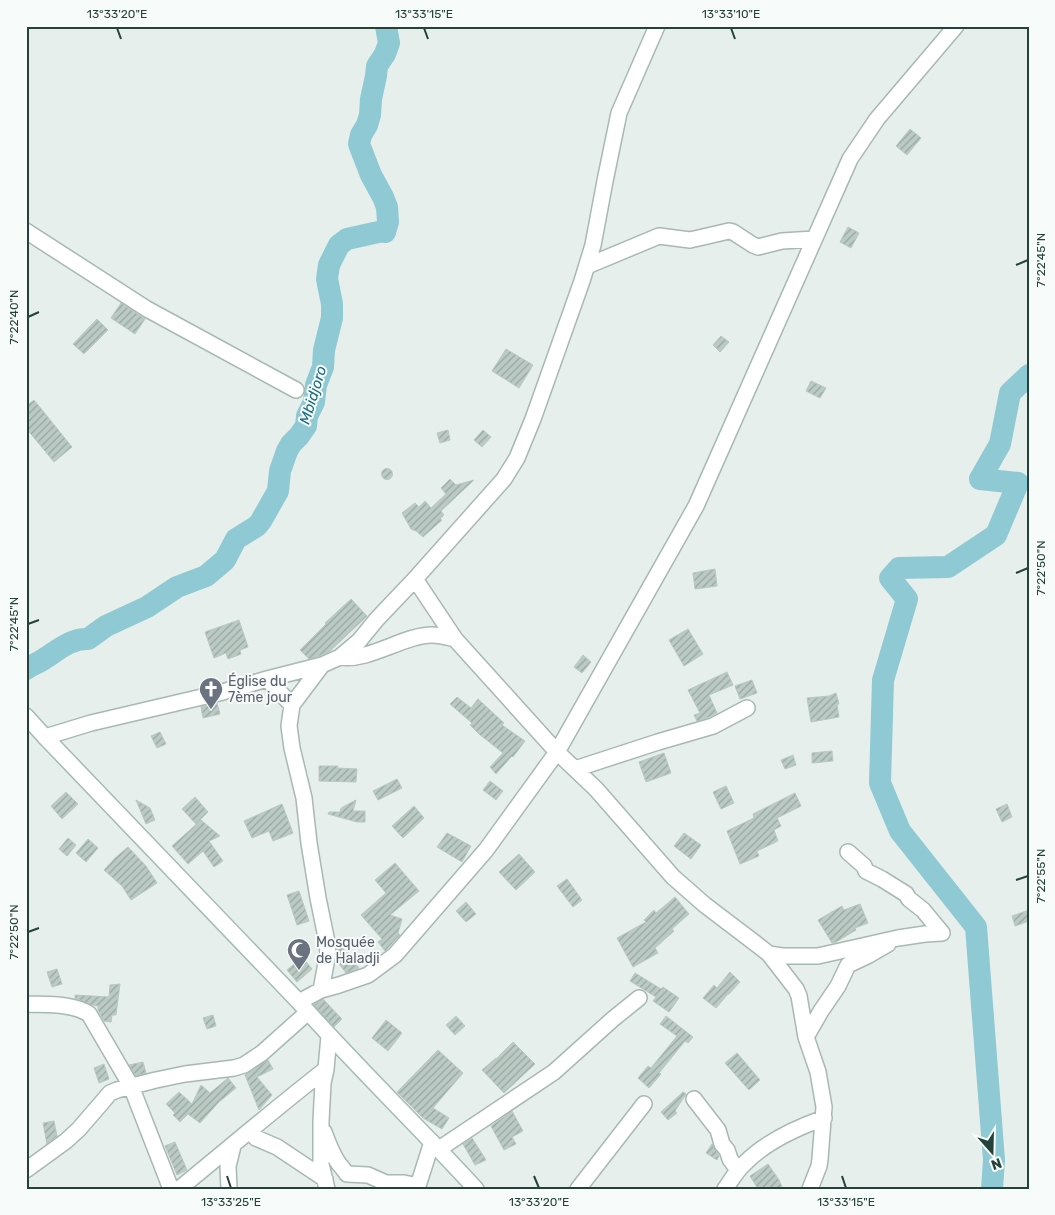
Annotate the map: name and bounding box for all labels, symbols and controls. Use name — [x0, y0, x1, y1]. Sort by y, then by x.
text: 13°33'20"E — [87, 7, 147, 21]
text: 13°33'15"E — [395, 7, 453, 21]
text: 13°33'10"E — [702, 7, 760, 21]
text: 7°22'45"N — [1034, 233, 1048, 287]
text: 7°22'40"N — [7, 290, 21, 344]
water label: Mbidjoro — [296, 363, 331, 426]
text: 7°22'50"N — [1034, 540, 1048, 596]
text: 7°22'45"N — [7, 597, 21, 651]
place label: Église du 7ème jour — [228, 672, 293, 706]
church icon: Église du 7ème jour — [198, 676, 224, 710]
text: 7°22'55"N — [1034, 849, 1048, 903]
text: 7°22'50"N — [7, 904, 21, 960]
place label: Mosquée de Haladji — [316, 934, 380, 967]
mosque icon: Mosquée de Haladji — [286, 937, 312, 971]
north arrow — [968, 1128, 1018, 1178]
text: N — [989, 1154, 1004, 1173]
text: 13°33'25"E — [201, 1195, 261, 1209]
text: 13°33'20"E — [509, 1195, 569, 1209]
text: 13°33'15"E — [817, 1195, 875, 1209]

